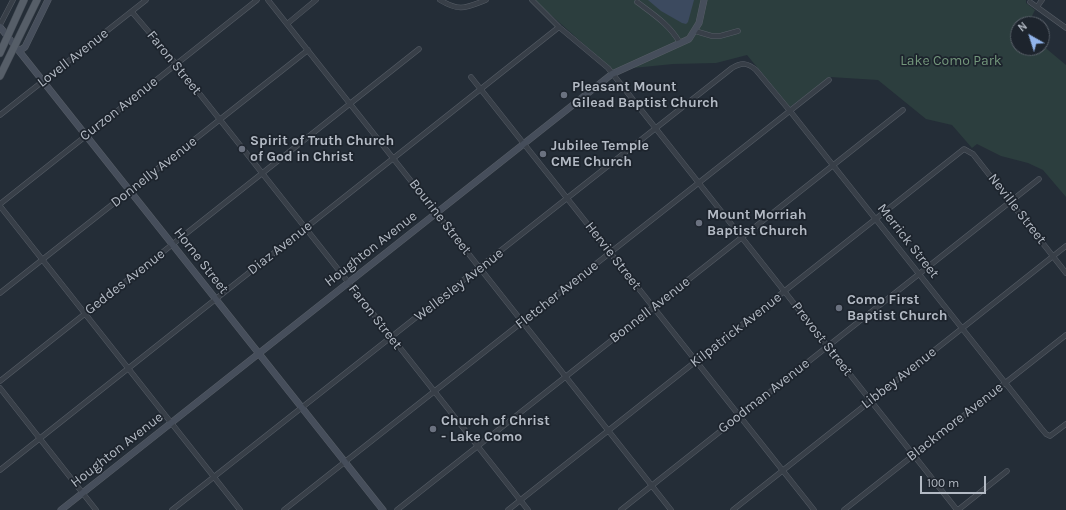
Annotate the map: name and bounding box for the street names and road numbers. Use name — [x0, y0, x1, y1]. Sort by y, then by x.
street label: Lovell Avenue — [34, 25, 112, 91]
street label: Faron Street — [143, 28, 205, 98]
street label: Curzon Avenue — [77, 73, 161, 145]
street label: Donnelly Avenue — [108, 133, 200, 211]
street label: Neville Street — [984, 170, 1050, 248]
street label: Bourine Street — [405, 176, 475, 258]
street label: Merrick Street — [874, 200, 942, 282]
street label: Houghton Avenue — [321, 208, 421, 290]
street label: Diaz Avenue — [244, 218, 316, 278]
street label: Hervie Street — [581, 219, 645, 293]
street label: Horne Street — [170, 225, 232, 297]
street label: Wellesley Avenue — [411, 245, 507, 325]
street label: Geddes Avenue — [82, 246, 168, 318]
street label: Fletcher Avenue — [512, 257, 602, 333]
street label: Bonnell Avenue — [606, 273, 694, 347]
street label: Faron Street — [344, 281, 406, 353]
street label: Kilpatrick Avenue — [687, 289, 785, 371]
street label: Prevost Street — [788, 299, 856, 379]
street label: Libbey Avenue — [858, 344, 940, 412]
street label: Goodman Avenue — [715, 355, 813, 437]
street label: Blackmore Avenue — [903, 379, 1007, 465]
street label: Houghton Avenue — [67, 409, 167, 491]

